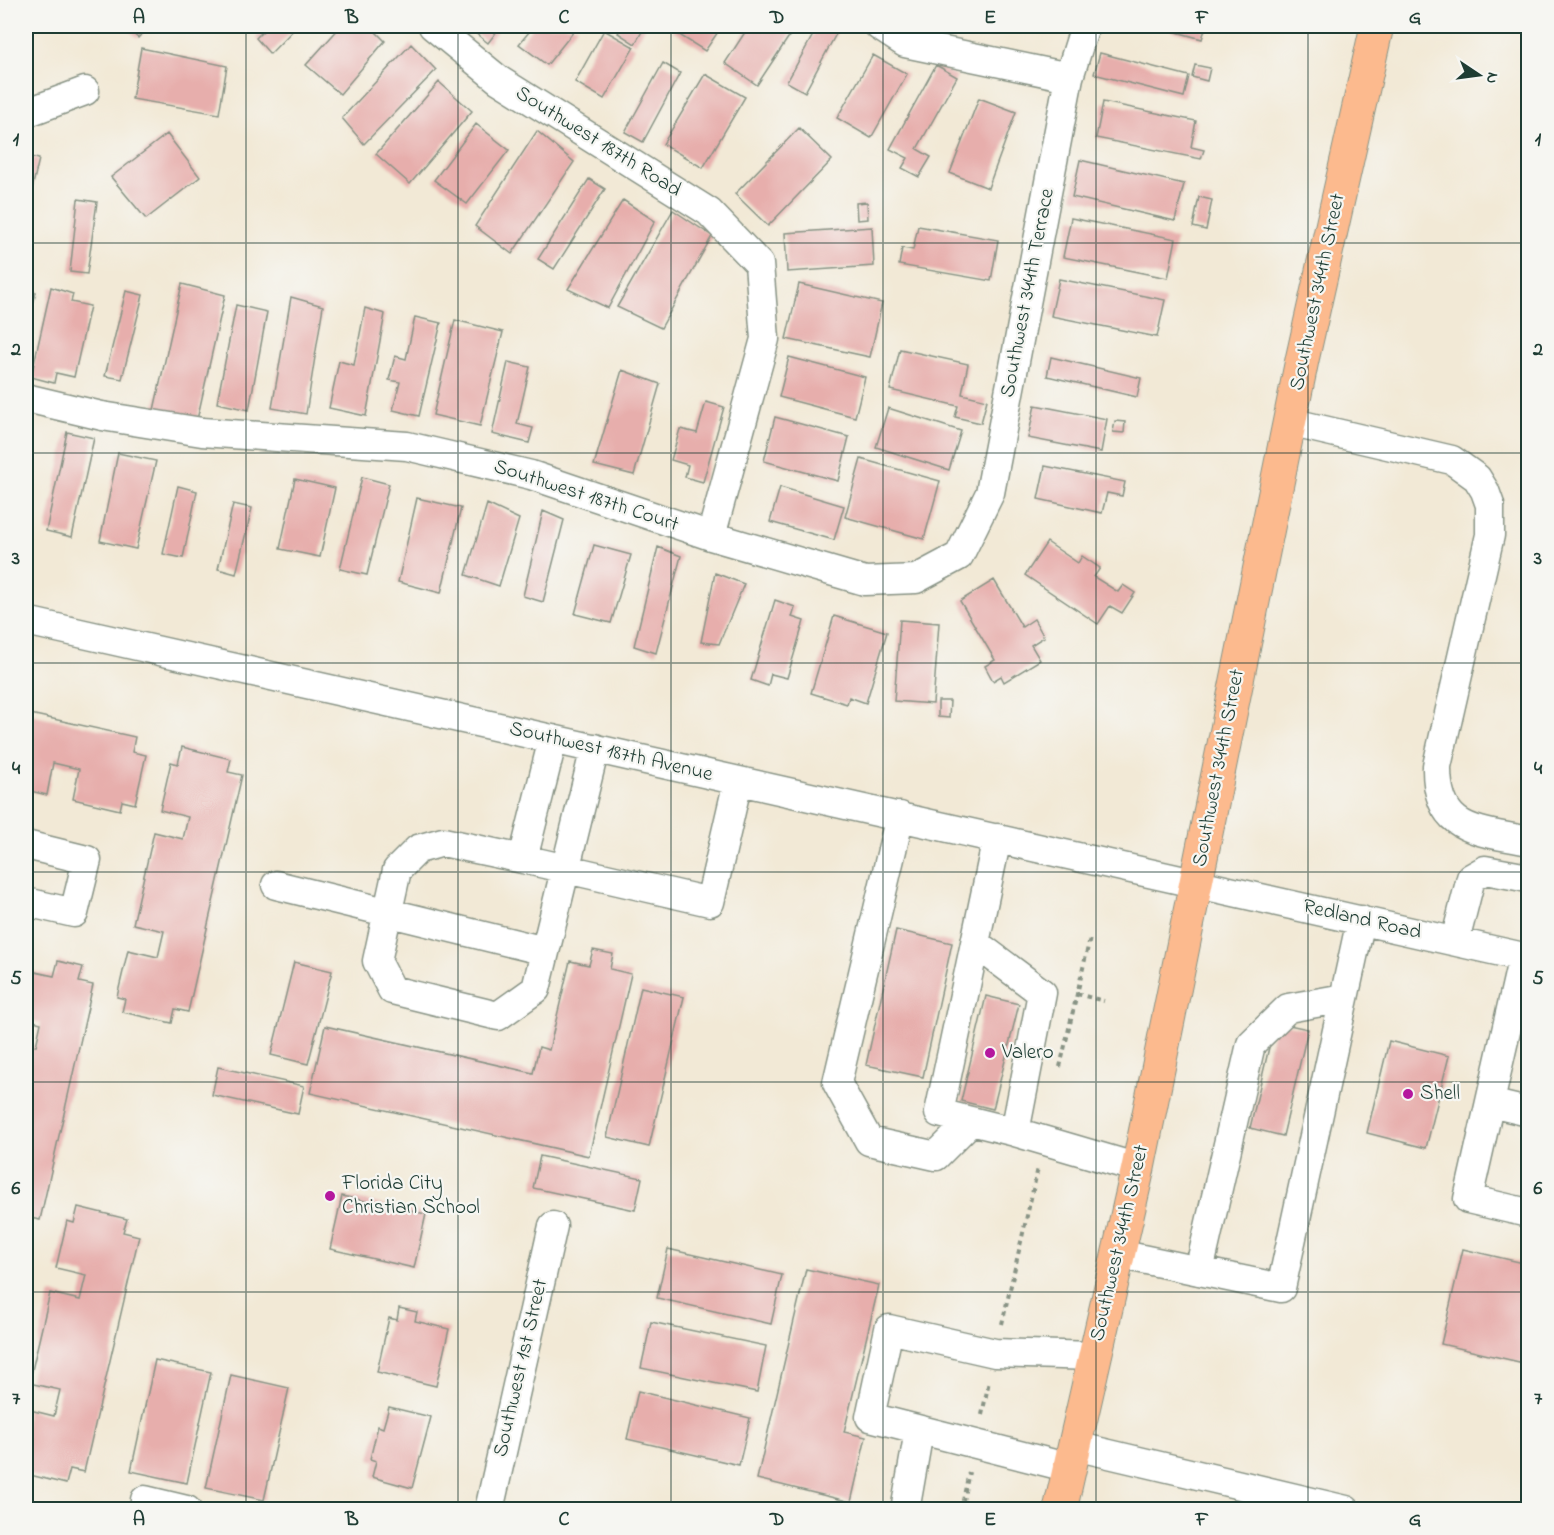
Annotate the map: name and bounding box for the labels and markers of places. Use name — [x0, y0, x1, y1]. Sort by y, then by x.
place label: Valero — [1001, 1038, 1054, 1068]
marker: Valero — [983, 1046, 997, 1060]
place label: Shell — [1420, 1079, 1460, 1109]
marker: Shell — [1401, 1087, 1415, 1101]
place label: Florida City Christian School — [341, 1169, 480, 1223]
marker: Florida City Christian School — [323, 1189, 337, 1203]

